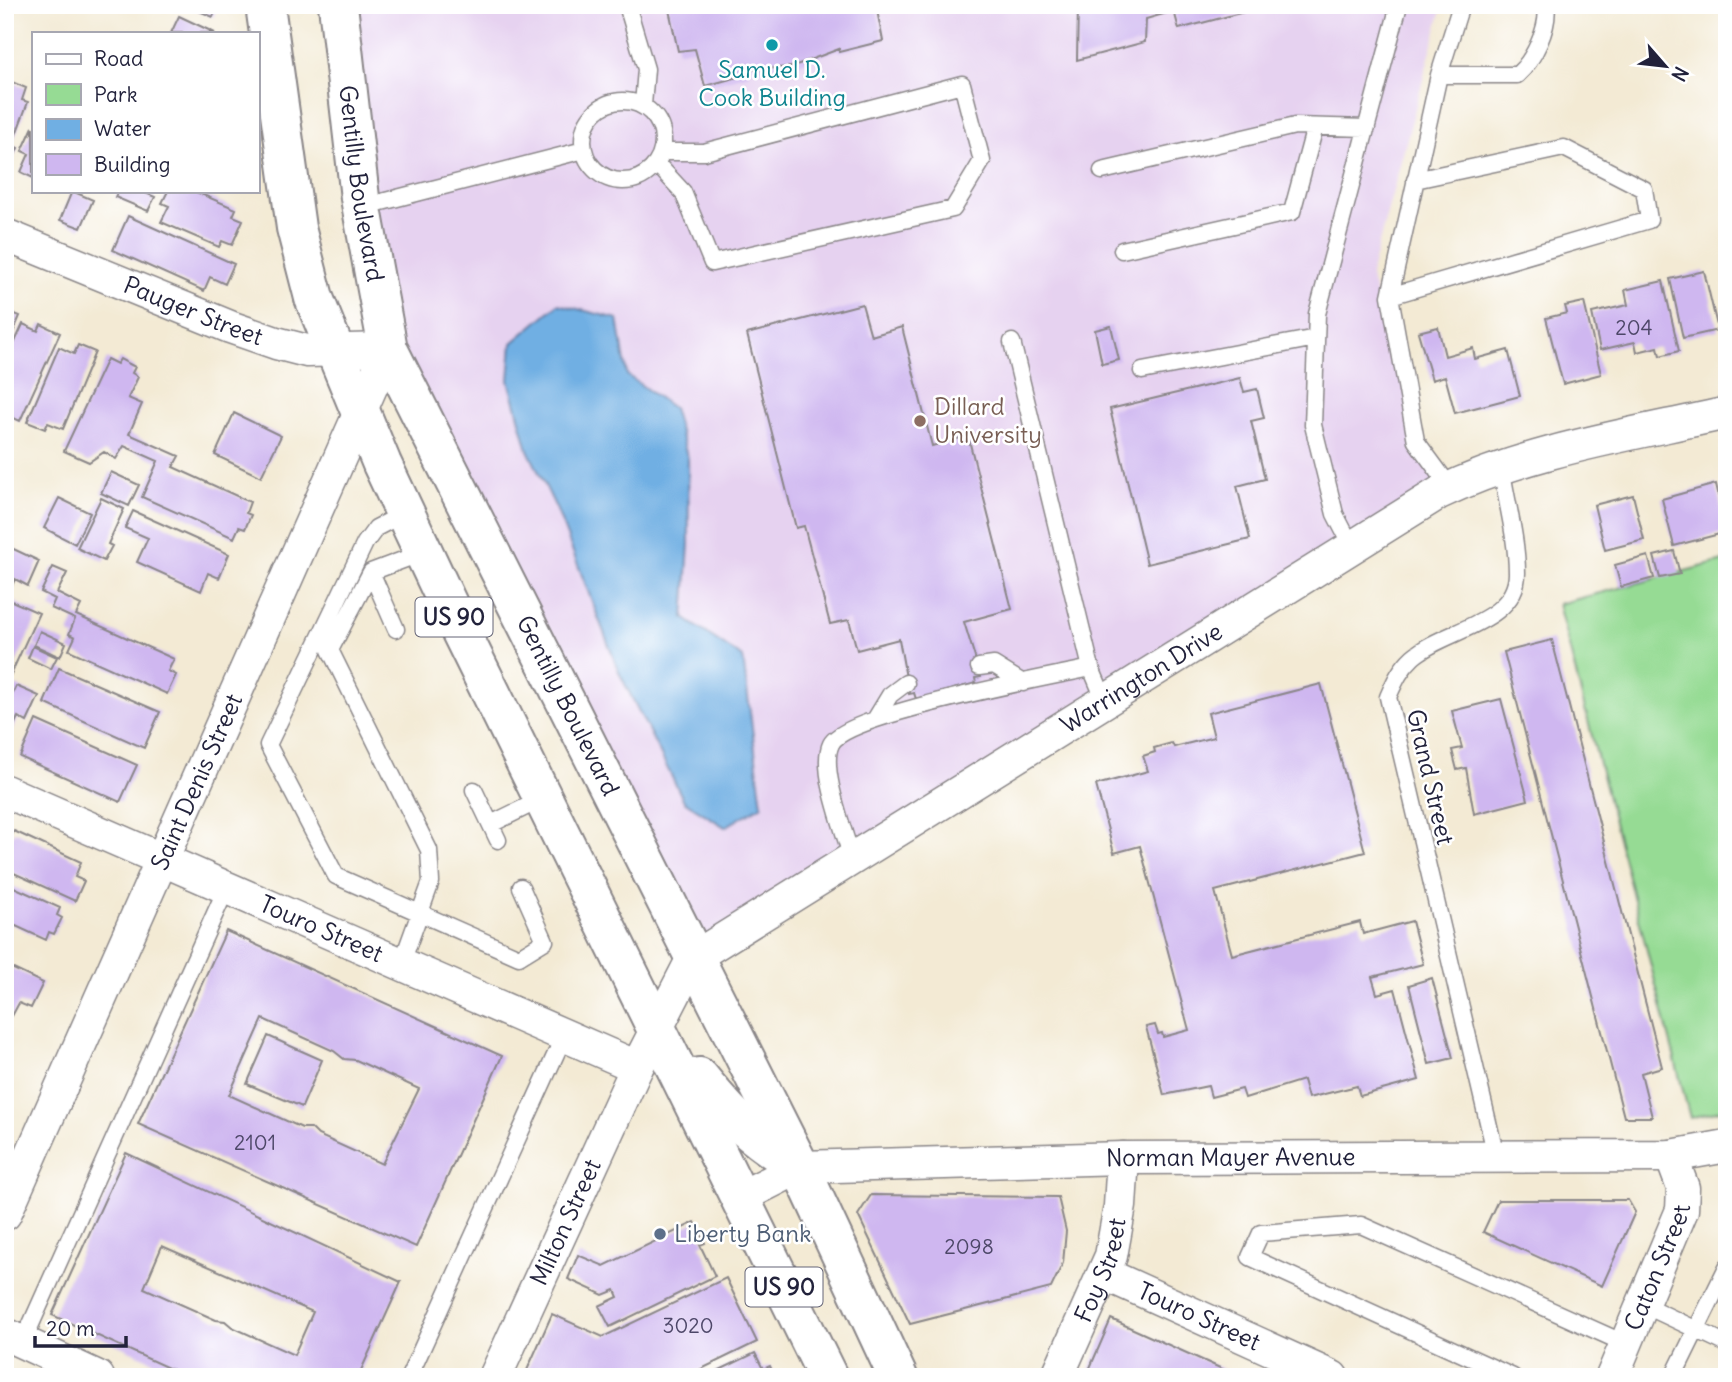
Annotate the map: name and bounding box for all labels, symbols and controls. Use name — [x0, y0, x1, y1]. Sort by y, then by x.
legend — [32, 32, 259, 192]
north arrow — [1630, 32, 1700, 102]
marker: Samuel D. Cook Building — [764, 37, 780, 53]
text: Road — [94, 45, 143, 72]
place label: Samuel D. Cook Building — [698, 54, 846, 112]
text: N — [1666, 63, 1694, 85]
text: Park — [94, 81, 137, 108]
street label: Gentilly Boulevard — [333, 84, 391, 284]
text: Water — [94, 115, 152, 142]
text: Building — [94, 151, 170, 178]
street label: Pauger Street — [119, 269, 267, 351]
house number: 204 — [1615, 314, 1653, 341]
place label: Dillard University — [934, 391, 1042, 449]
marker: Dillard University — [912, 413, 928, 429]
road number: US 90 — [416, 597, 492, 636]
street label: Gentilly Boulevard — [511, 610, 626, 800]
street label: Warrington Drive — [1054, 616, 1227, 739]
street label: Saint Denis Street — [144, 689, 248, 874]
street label: Grand Street — [1401, 706, 1461, 848]
street label: Touro Street — [255, 888, 388, 968]
house number: 2101 — [234, 1129, 276, 1156]
street label: Norman Mayer Avenue — [1105, 1141, 1356, 1172]
street label: Milton Street — [523, 1154, 607, 1290]
street label: Caton Street — [1617, 1204, 1696, 1335]
street label: Foy Street — [1067, 1216, 1132, 1327]
place label: Liberty Bank — [674, 1218, 811, 1248]
marker: Liberty Bank — [652, 1226, 668, 1242]
house number: 2098 — [944, 1233, 994, 1260]
road number: US 90 — [746, 1268, 822, 1306]
street label: Touro Street — [1133, 1275, 1265, 1356]
scale bar — [35, 1305, 126, 1349]
house number: 3020 — [662, 1312, 714, 1339]
text: 20 m — [46, 1315, 95, 1342]

